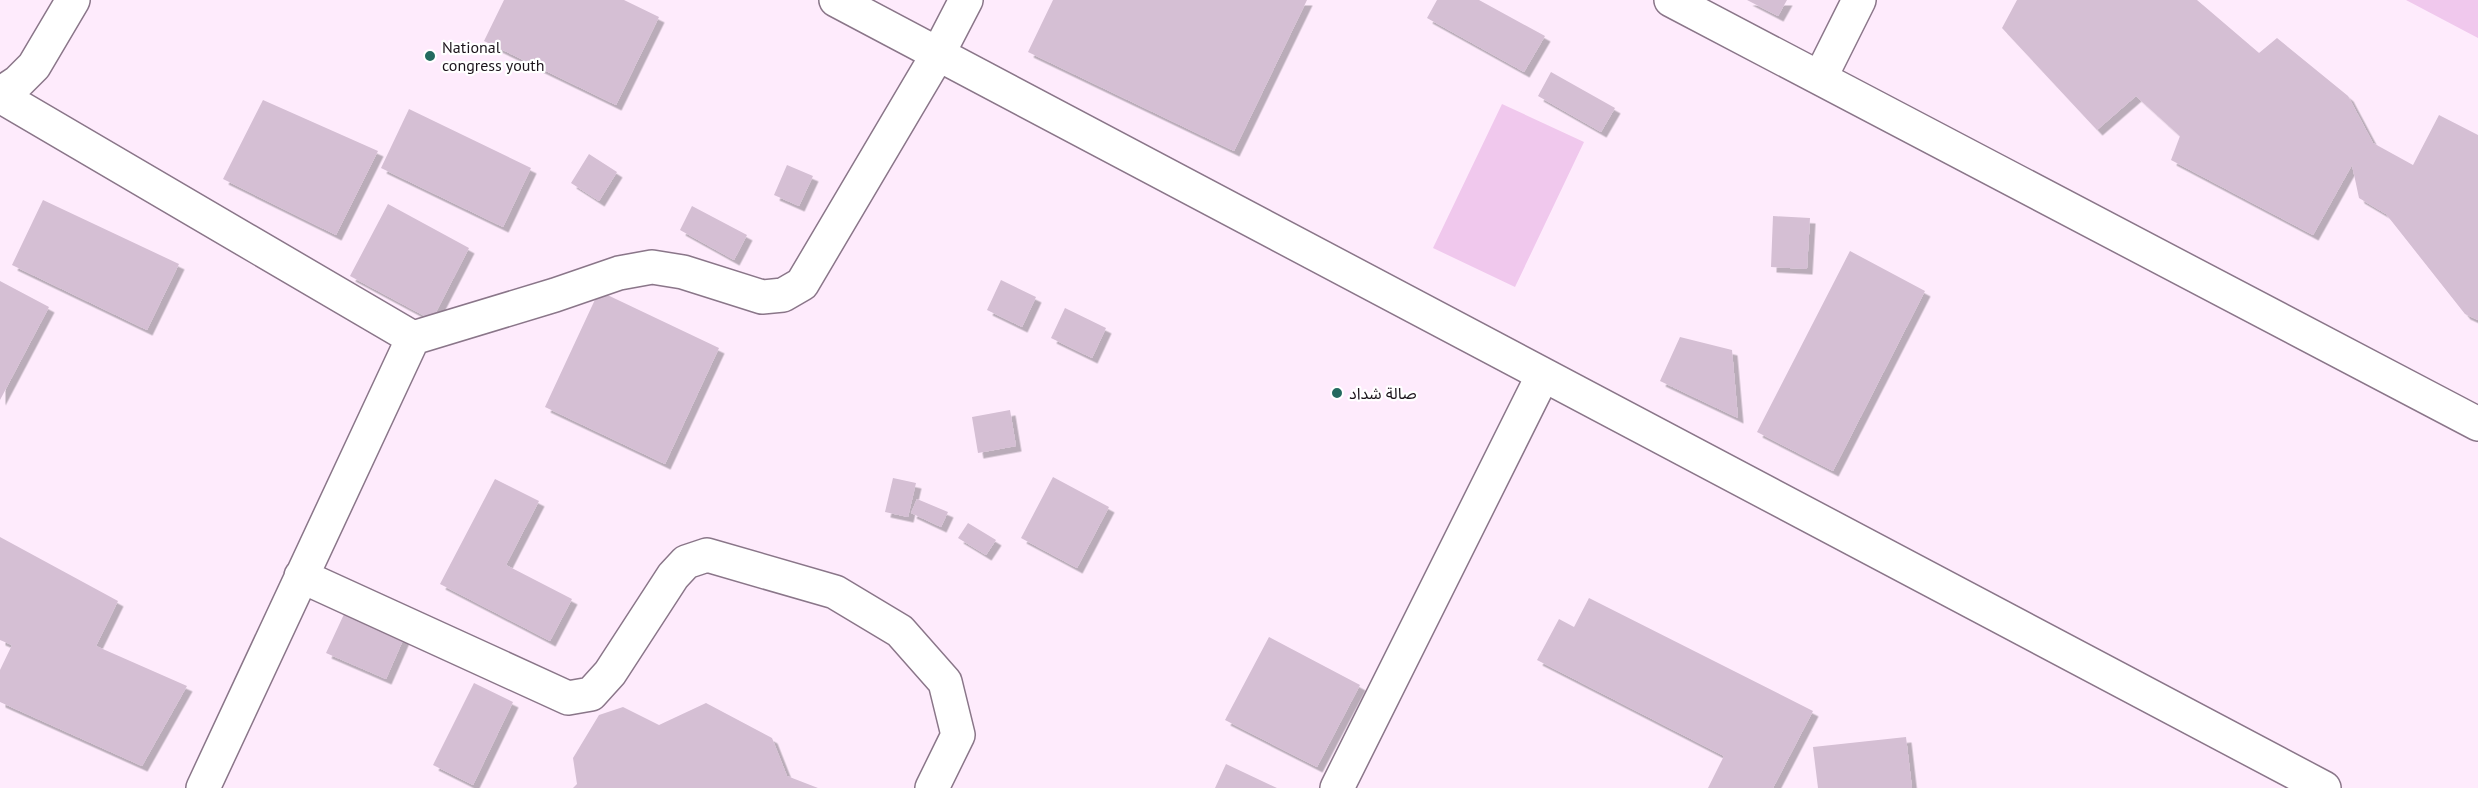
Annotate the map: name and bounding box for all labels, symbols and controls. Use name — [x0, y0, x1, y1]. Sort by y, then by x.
place label: National congress youth — [442, 37, 545, 75]
marker: National congress youth — [423, 49, 437, 63]
place label: صالة شداد — [1349, 383, 1417, 403]
marker: صالة شداد — [1330, 386, 1344, 400]

